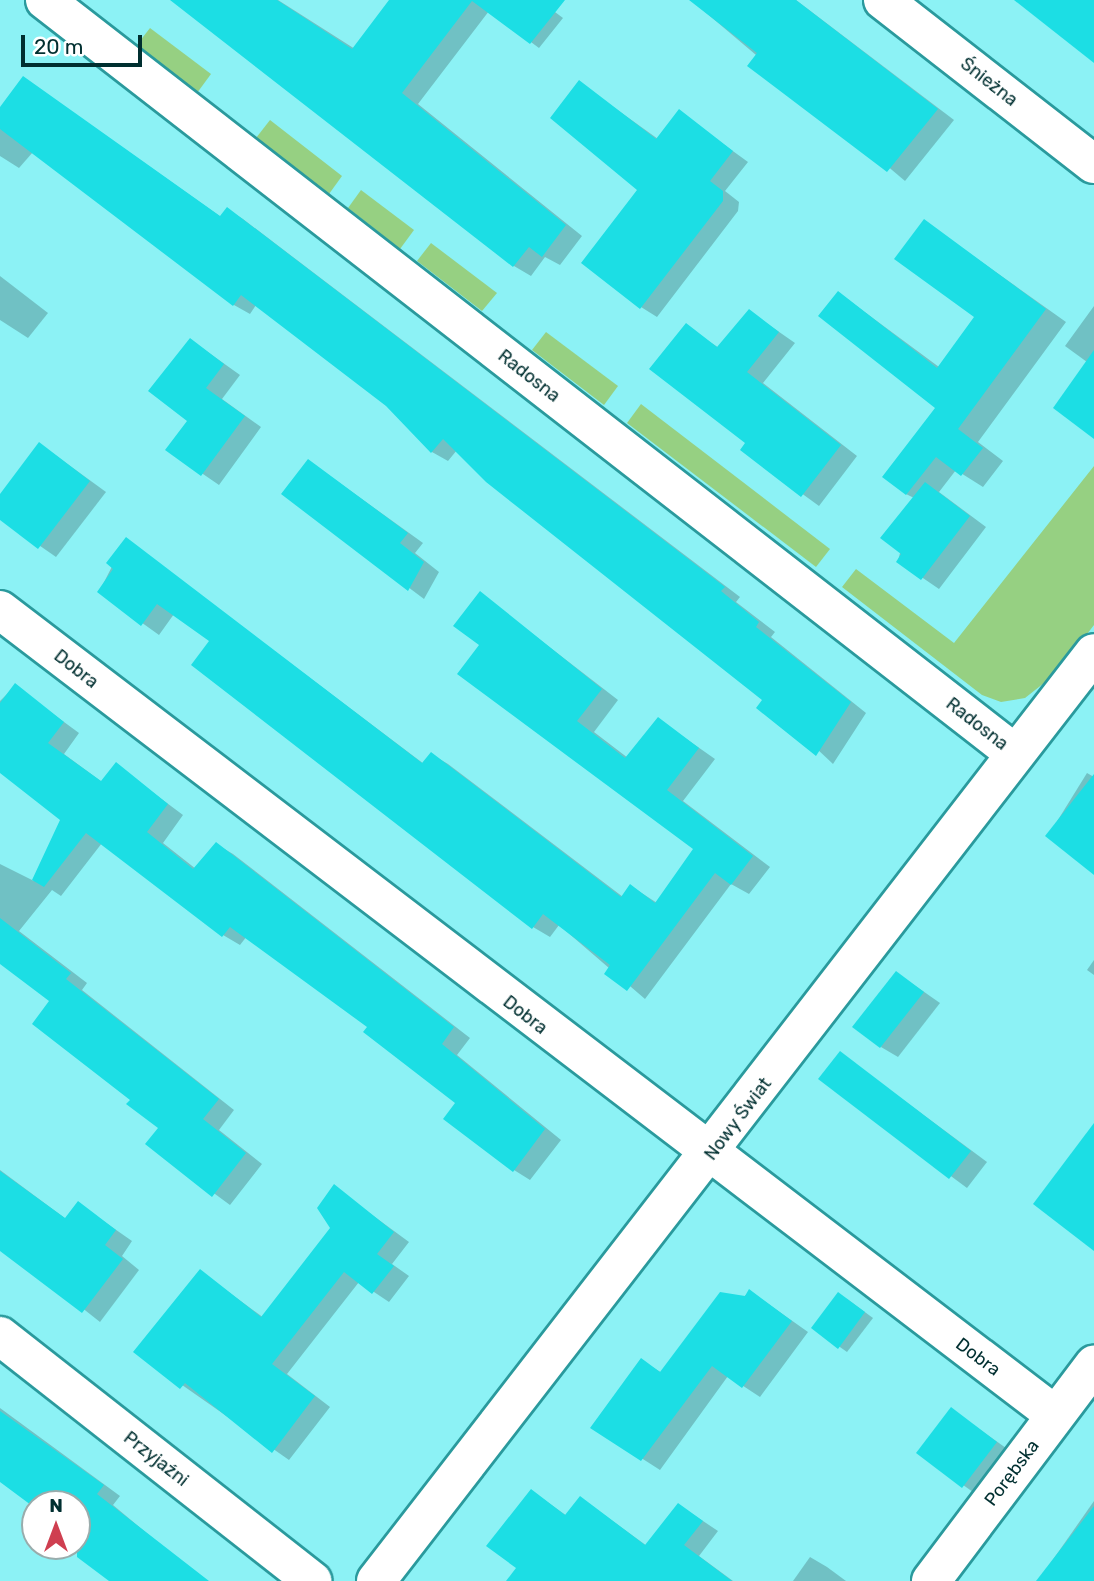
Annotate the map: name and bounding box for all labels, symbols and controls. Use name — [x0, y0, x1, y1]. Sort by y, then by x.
scale bar — [24, 21, 145, 65]
text: 20 m — [34, 34, 83, 59]
street label: Śnieżna — [956, 53, 1022, 111]
street label: Radosna — [494, 345, 564, 407]
street label: Dobra — [50, 645, 102, 693]
street label: Radosna — [942, 693, 1012, 755]
street label: Dobra — [499, 991, 551, 1039]
street label: Nowy Świat — [700, 1073, 776, 1165]
street label: Dobra — [952, 1333, 1004, 1381]
street label: Przyjaźni — [119, 1427, 193, 1491]
street label: Porębska — [980, 1436, 1044, 1510]
north arrow — [21, 1490, 91, 1560]
text: N — [49, 1494, 63, 1517]

